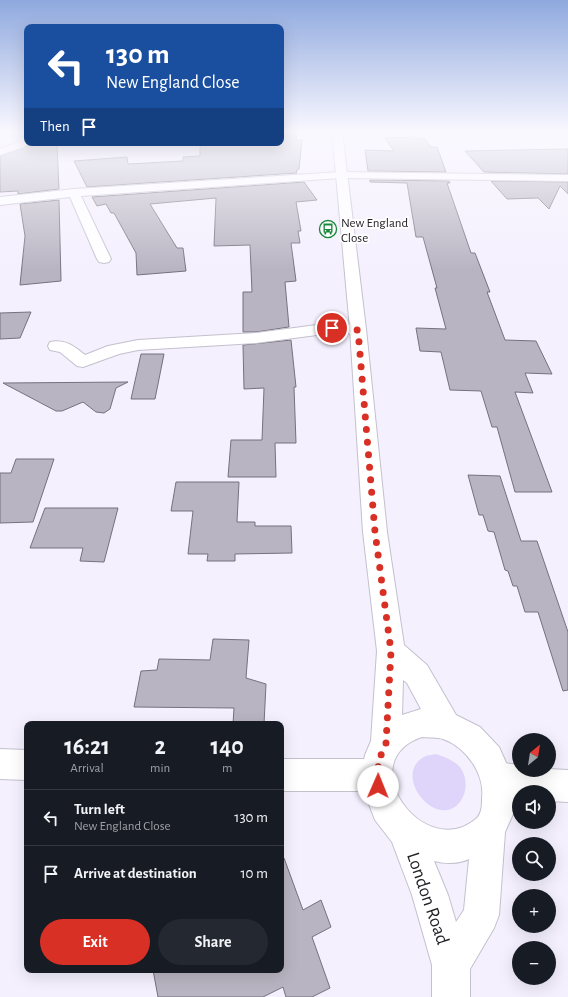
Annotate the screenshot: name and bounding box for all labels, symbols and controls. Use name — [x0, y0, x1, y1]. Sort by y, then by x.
icon: left — [40, 40, 92, 92]
text: 130 m — [106, 41, 170, 69]
text: New England Close — [106, 74, 240, 92]
icon: arrive — [78, 116, 100, 138]
text: Then — [40, 119, 70, 134]
place label: New England Close — [341, 217, 408, 245]
bus stop icon: New England Close — [318, 219, 338, 239]
pin — [315, 311, 349, 345]
icon: arrive — [321, 317, 343, 339]
north arrow — [512, 733, 556, 777]
map controls — [512, 733, 556, 985]
text: 16:21 — [64, 735, 110, 759]
text: 2 — [155, 735, 166, 759]
text: 140 — [211, 735, 244, 759]
text: Arrival — [70, 762, 104, 775]
text: min — [150, 762, 170, 775]
text: m — [222, 762, 232, 775]
position arrow — [357, 765, 399, 807]
button: sound — [512, 785, 556, 829]
text: Turn left — [74, 802, 125, 817]
icon: left — [40, 807, 62, 829]
text: 130 m — [234, 810, 268, 825]
text: New England Close — [74, 820, 171, 833]
button: search — [512, 837, 556, 881]
street label: London Road — [403, 850, 452, 947]
icon: arrive — [40, 863, 62, 885]
text: Arrive at destination — [74, 866, 197, 881]
text: 10 m — [240, 866, 268, 881]
button: + — [512, 889, 556, 933]
button: Exit — [40, 919, 150, 965]
button: Share — [158, 919, 268, 965]
button: − — [512, 941, 556, 985]

